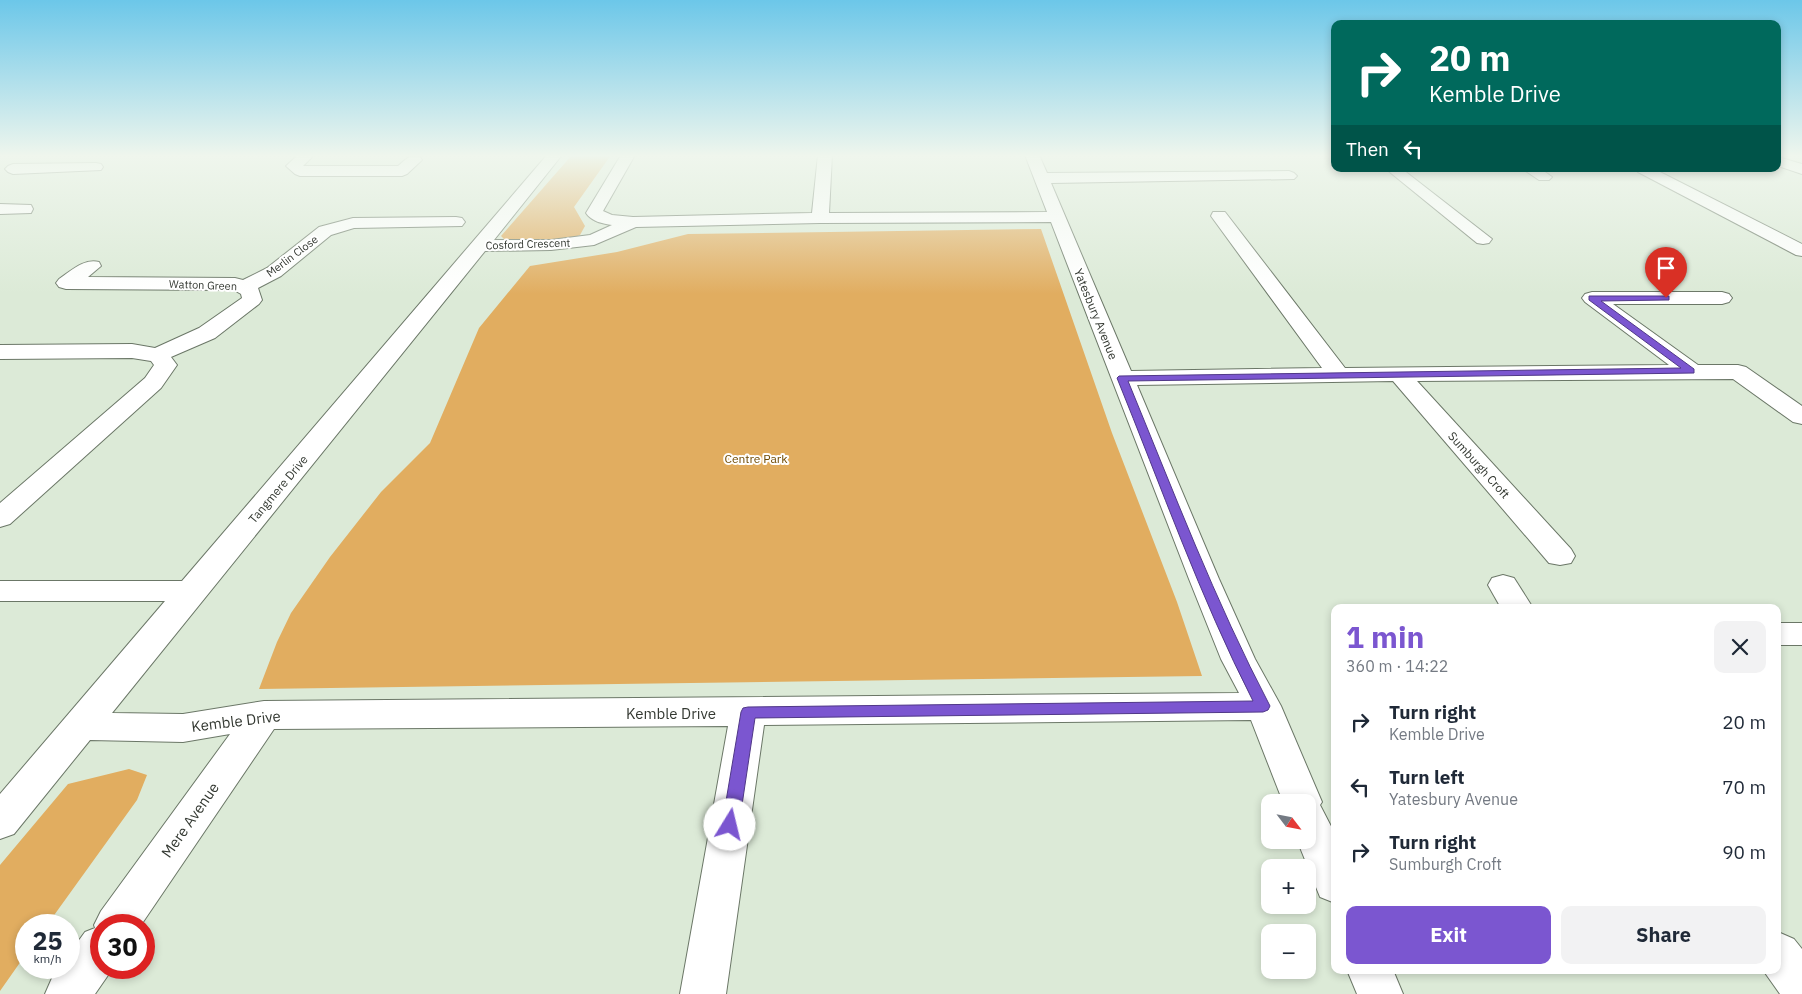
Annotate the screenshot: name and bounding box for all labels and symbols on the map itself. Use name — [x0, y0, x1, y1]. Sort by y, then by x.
street label: Merlin Close — [263, 232, 321, 280]
street label: Cosford Crescent — [485, 236, 571, 252]
pin — [1645, 247, 1687, 298]
street label: Yatesbury Avenue — [1071, 266, 1121, 362]
street label: Watton Green — [169, 277, 237, 293]
street label: Sumburgh Croft — [1445, 429, 1513, 501]
park label: Centre Park — [724, 451, 788, 466]
street label: Tangmere Drive — [245, 452, 311, 526]
street label: Kemble Drive — [626, 704, 716, 723]
street label: Kemble Drive — [190, 706, 282, 736]
street label: Mere Avenue — [157, 779, 223, 861]
north arrow — [1261, 794, 1316, 849]
position arrow — [703, 798, 755, 850]
speed limit sign: 30 — [90, 914, 155, 979]

